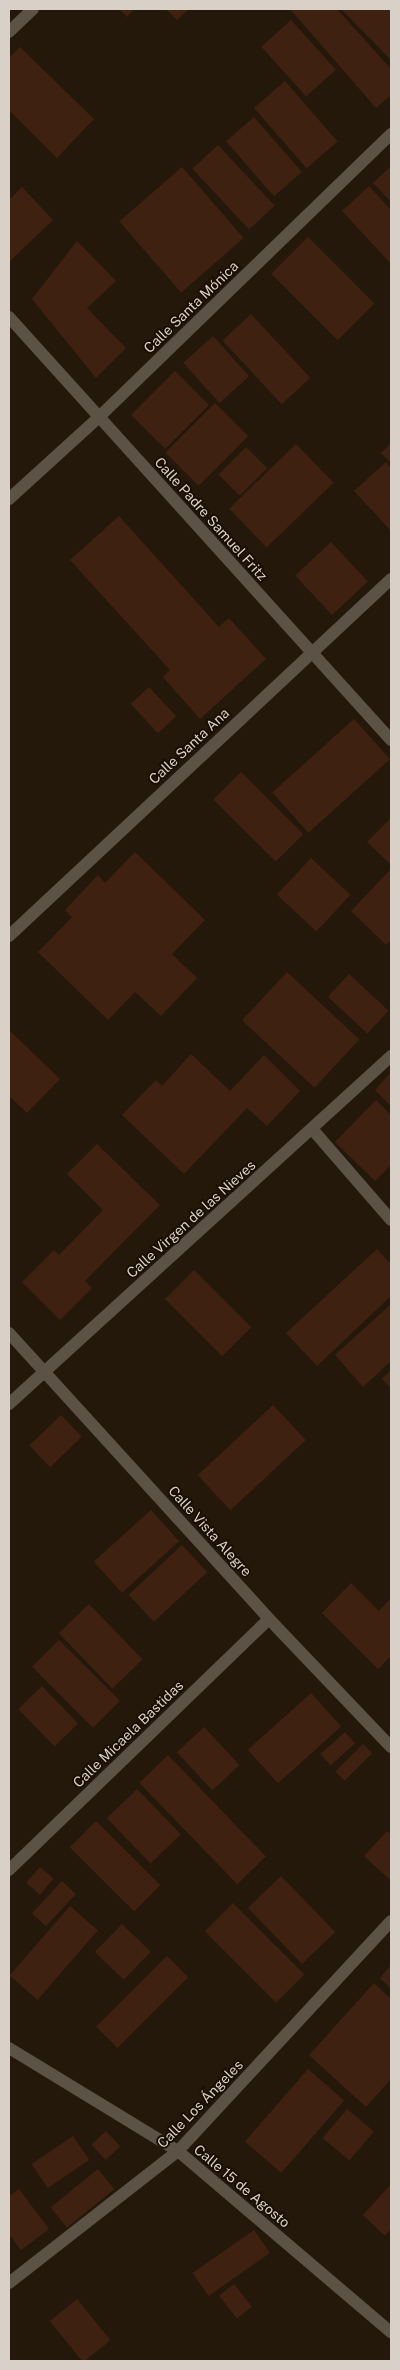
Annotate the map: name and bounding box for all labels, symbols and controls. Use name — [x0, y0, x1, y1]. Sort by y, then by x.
street label: Calle Santa Mónica — [140, 258, 242, 356]
street label: Calle Padre Samuel Fritz — [151, 454, 271, 584]
street label: Calle Santa Ana — [145, 705, 233, 787]
street label: Calle Virgen de las Nieves — [123, 1156, 259, 1282]
street label: Calle Vista Alegre — [165, 1482, 255, 1580]
street label: Calle Micaela Bastidas — [69, 1677, 187, 1791]
street label: Calle Los Ángeles — [154, 2056, 246, 2152]
street label: Calle 15 de Agosto — [190, 2141, 294, 2231]

